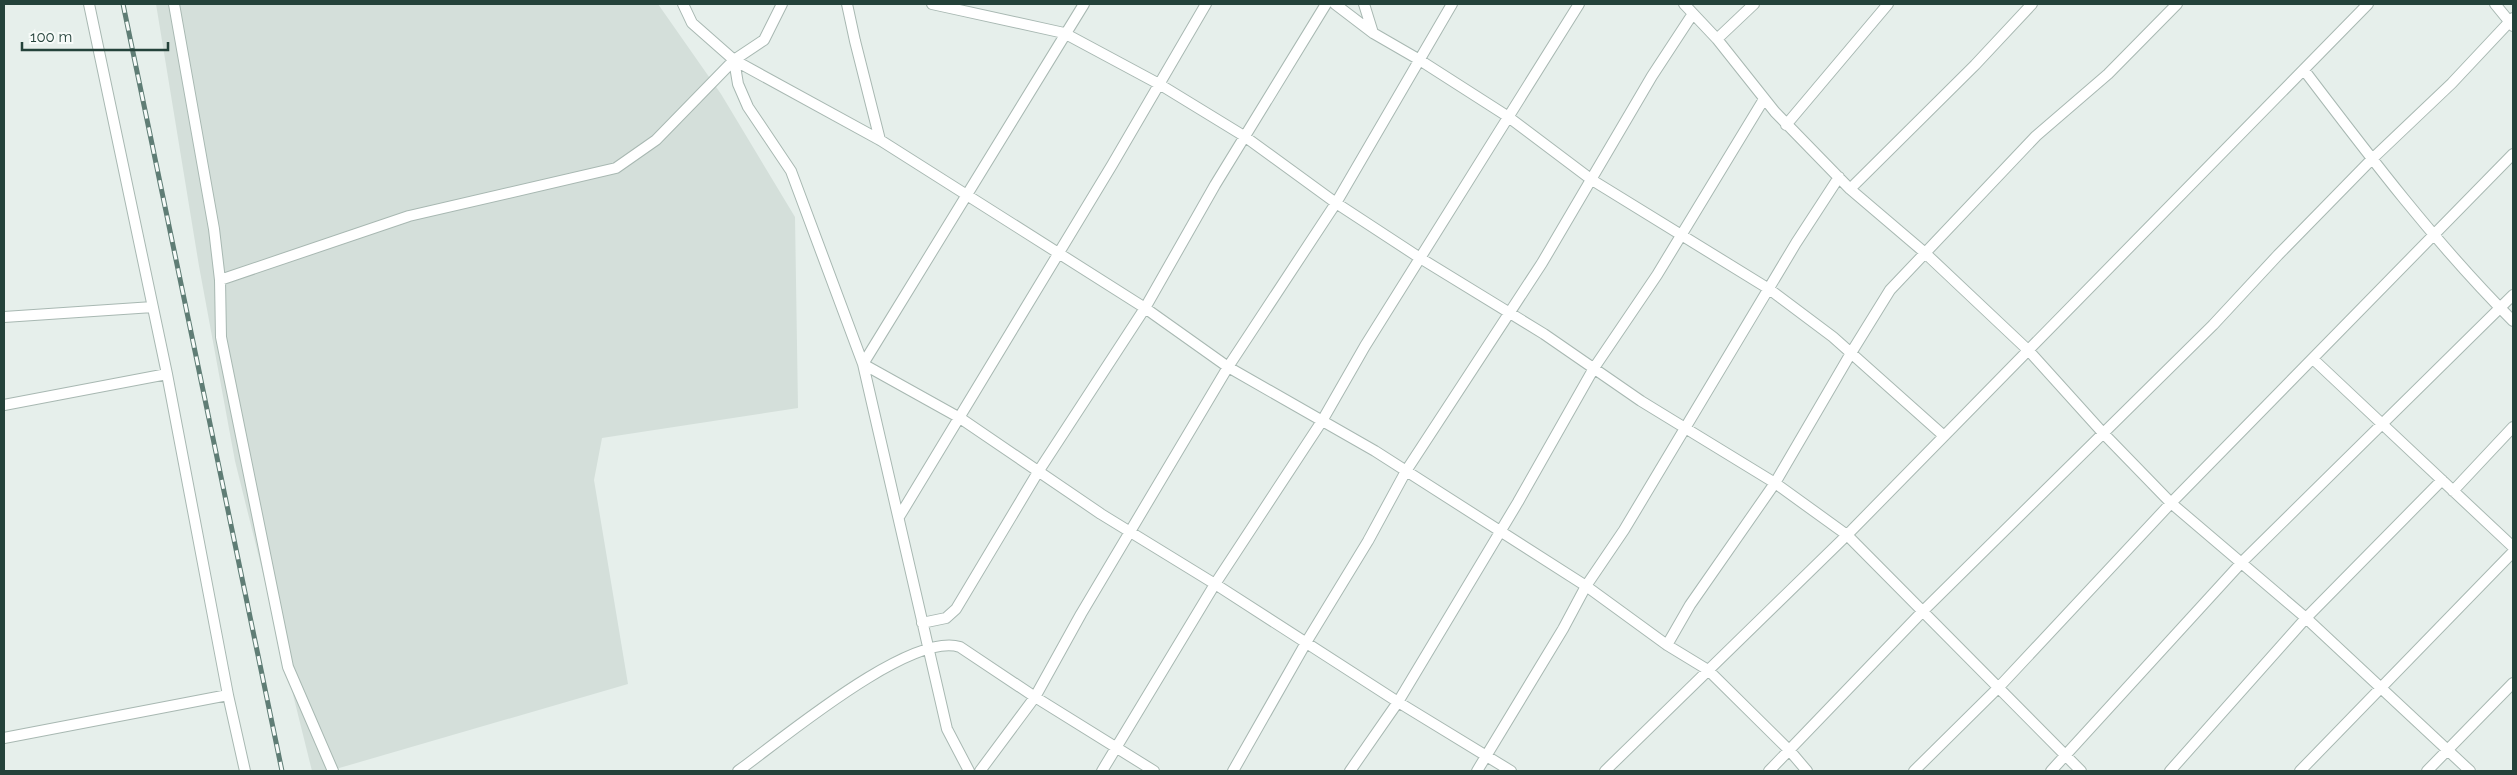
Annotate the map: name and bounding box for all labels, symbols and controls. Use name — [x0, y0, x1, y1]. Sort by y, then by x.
scale bar — [22, 20, 169, 52]
text: 100 m — [30, 28, 72, 46]

